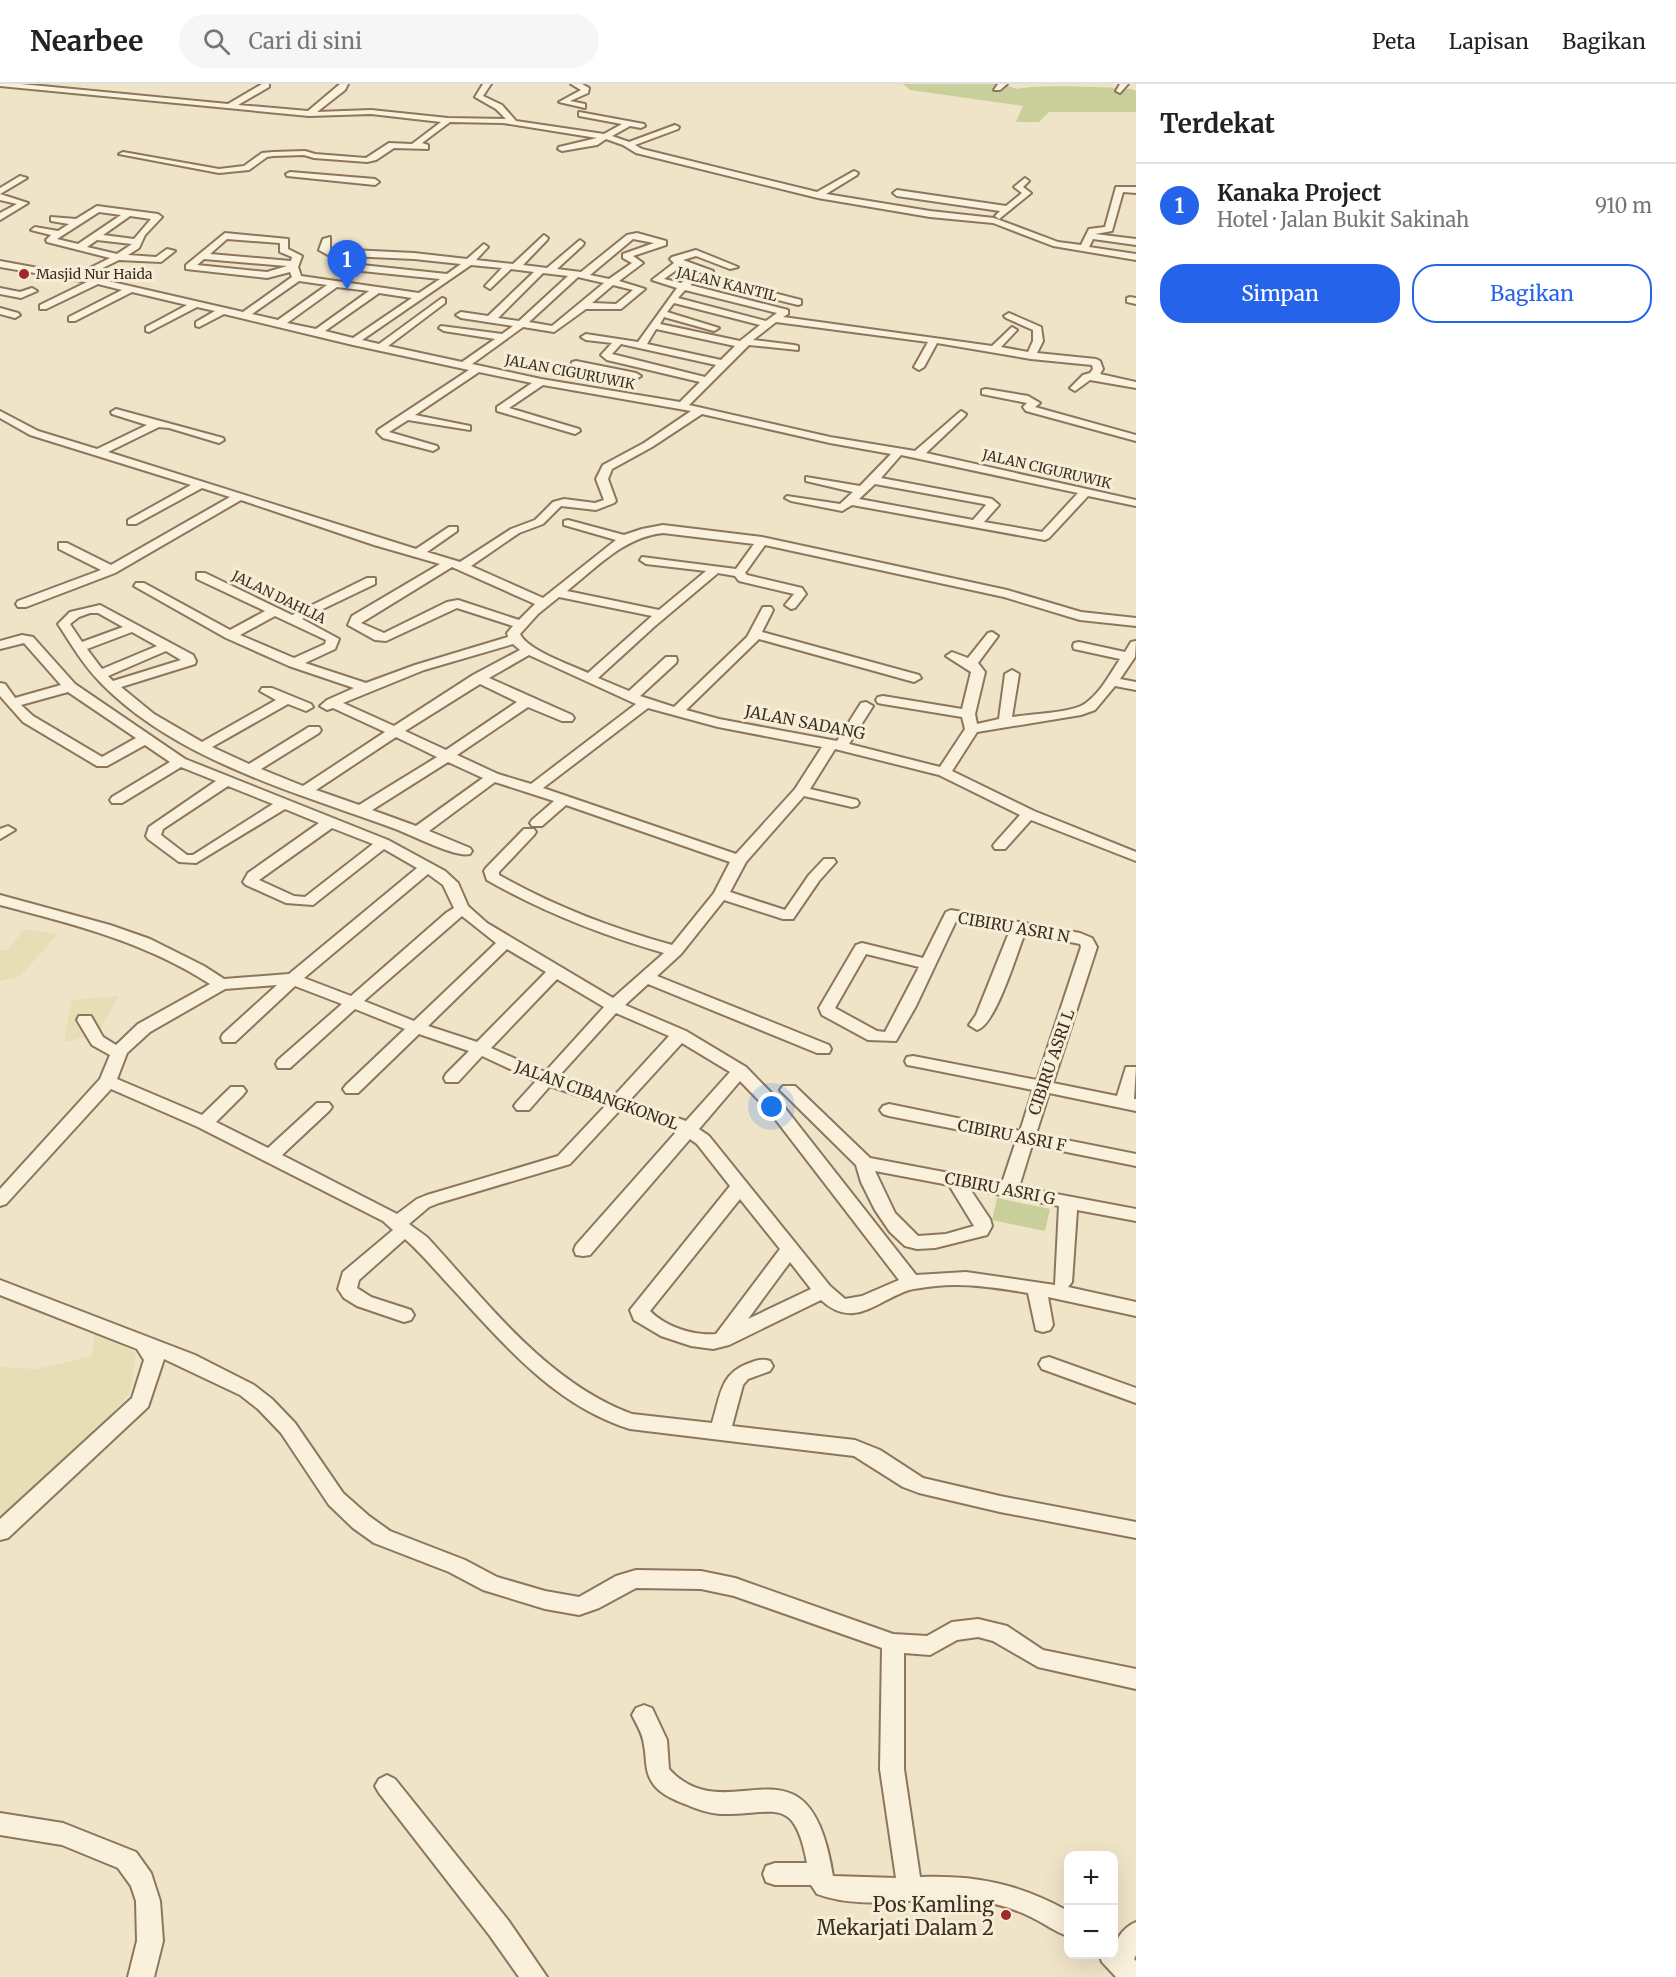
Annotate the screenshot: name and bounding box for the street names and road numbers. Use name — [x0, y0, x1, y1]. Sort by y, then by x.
street label: JALAN KANTIL — [674, 263, 779, 305]
street label: JALAN CIGURUWIK — [503, 350, 637, 394]
street label: JALAN CIGURUWIK — [980, 445, 1114, 493]
street label: JALAN DAHLIA — [228, 566, 329, 628]
street label: JALAN SADANG — [742, 700, 867, 744]
street label: CIBIRU ASRI N — [957, 907, 1072, 947]
street label: CIBIRU ASRI L — [1024, 1006, 1078, 1117]
street label: JALAN CIBANGKONOL — [511, 1056, 682, 1134]
street label: CIBIRU ASRI F — [956, 1115, 1068, 1155]
street label: CIBIRU ASRI G — [943, 1167, 1057, 1209]

